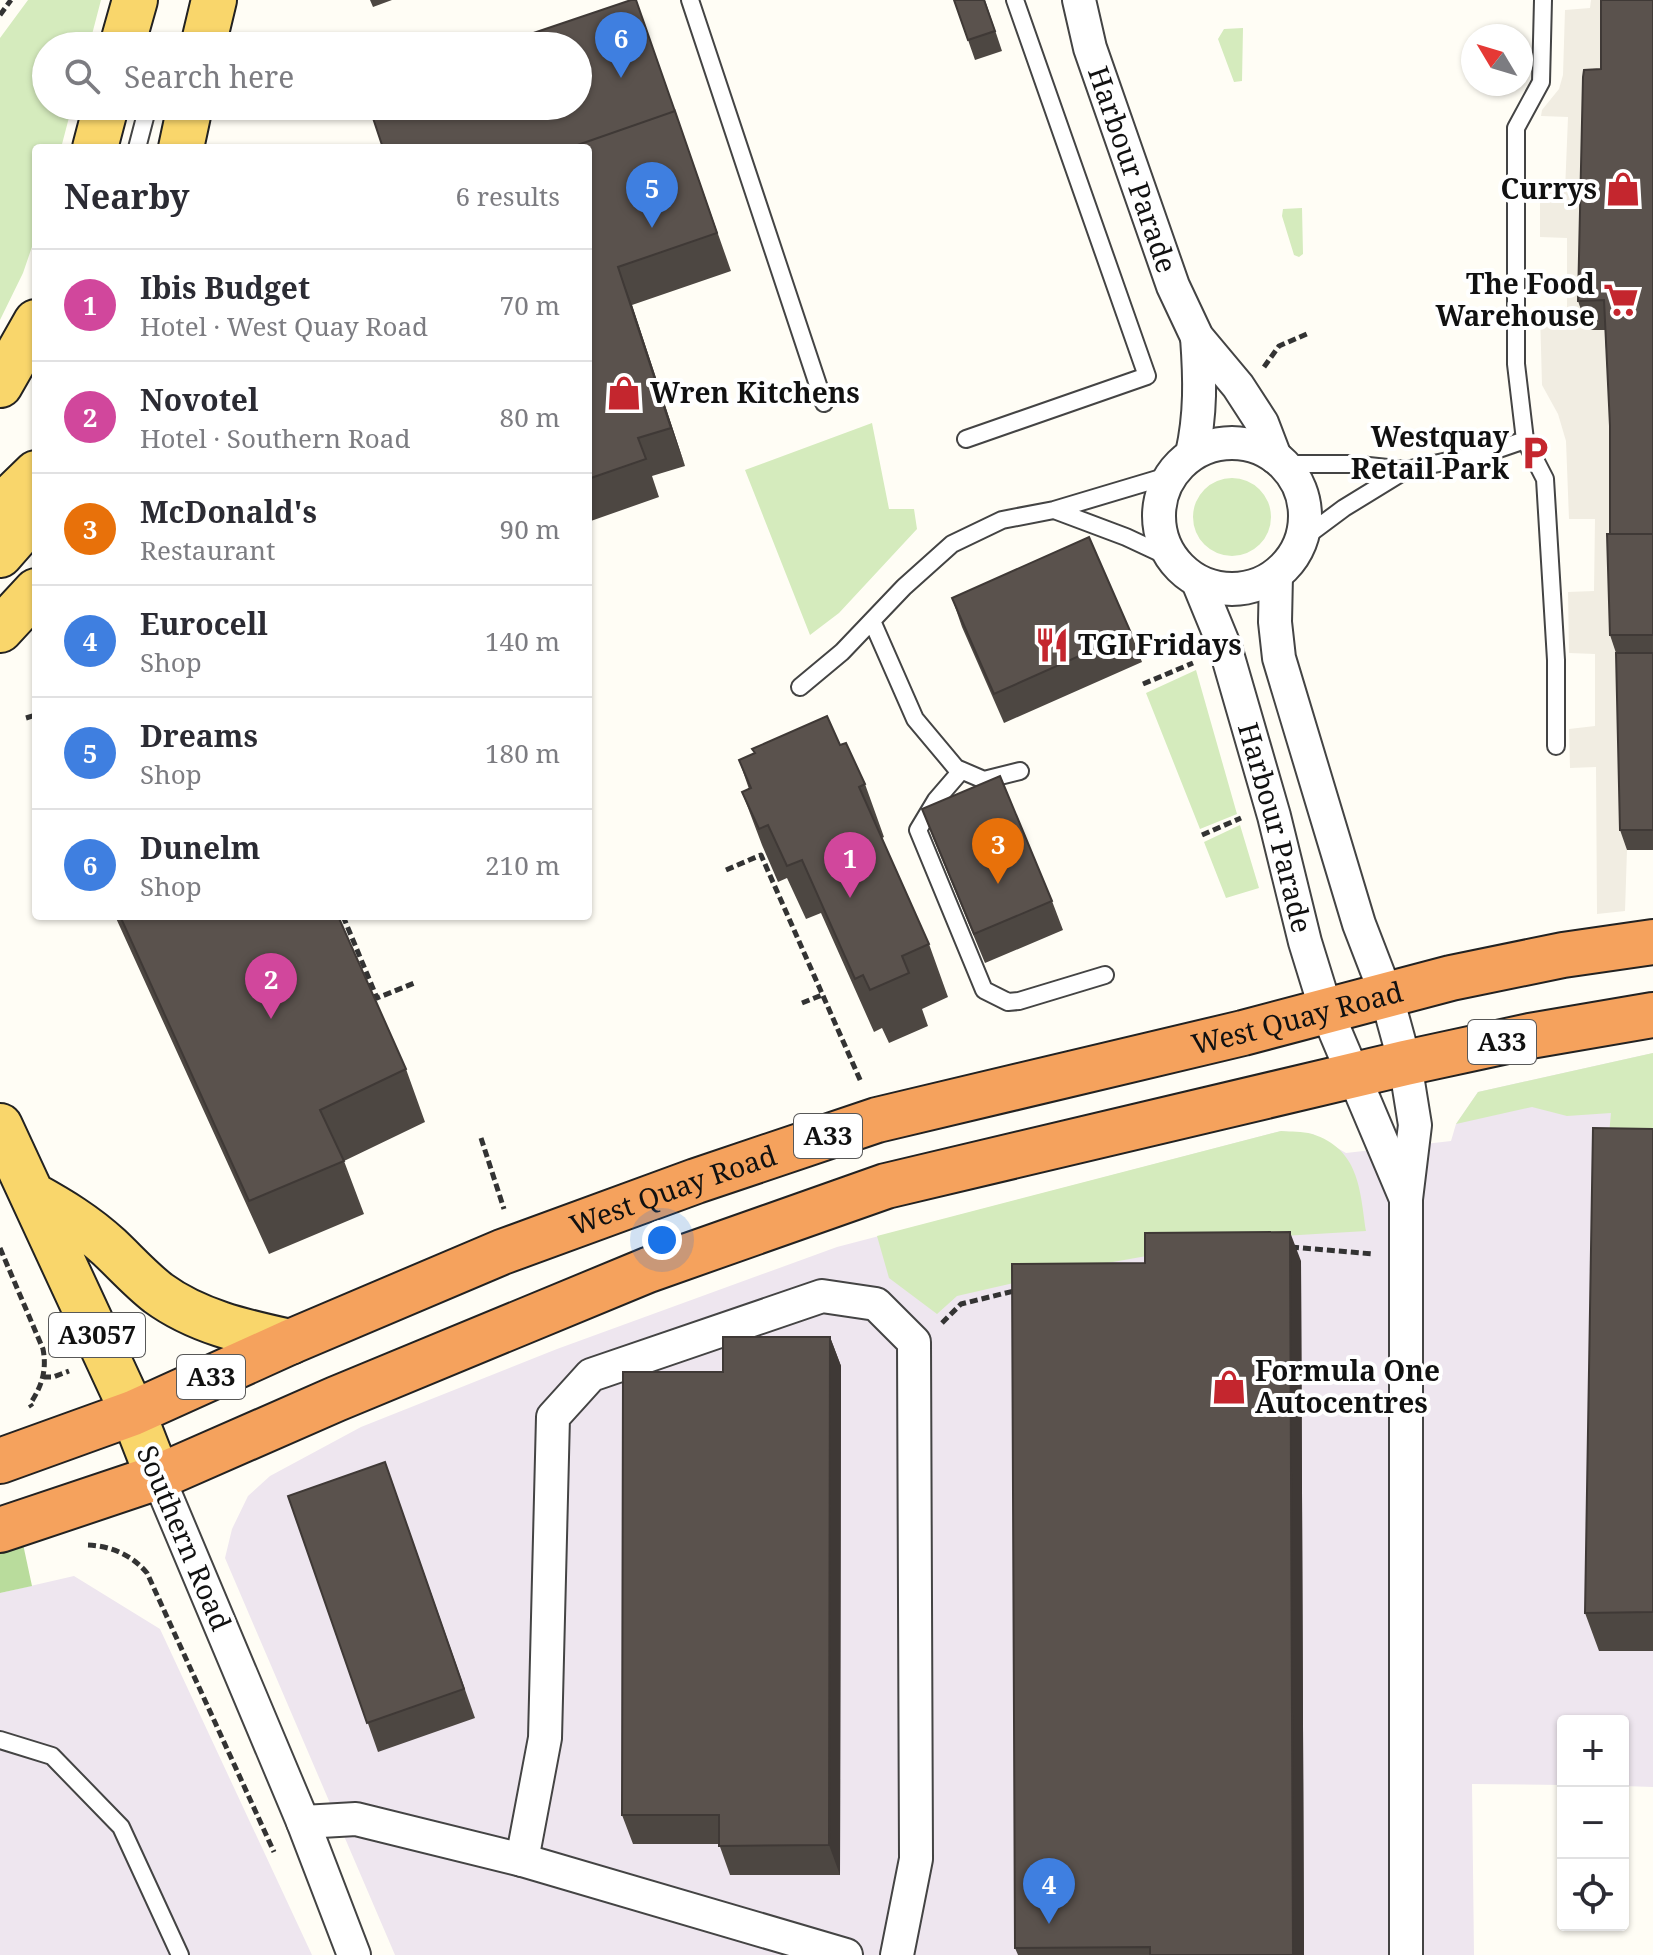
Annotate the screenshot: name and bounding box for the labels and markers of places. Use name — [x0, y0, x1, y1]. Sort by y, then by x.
pin: 6 — [595, 12, 647, 78]
pin: 5 — [626, 162, 678, 228]
place label: Currys — [1501, 169, 1597, 207]
shop icon: Currys — [1604, 170, 1642, 208]
place label: The Food Warehouse — [1435, 264, 1595, 334]
supermarket icon: The Food Warehouse — [1602, 281, 1640, 319]
place label: Wren Kitchens — [650, 373, 860, 411]
shop icon: Wren Kitchens — [605, 374, 643, 412]
place label: Westquay Retail Park — [1351, 417, 1510, 487]
parking icon: Westquay Retail Park — [1516, 434, 1554, 472]
place label: TGI Fridays — [1078, 625, 1242, 663]
restaurant icon: TGI Fridays — [1033, 626, 1071, 664]
pin: 3 — [972, 818, 1024, 884]
pin: 1 — [824, 832, 876, 898]
pin: 2 — [245, 953, 297, 1019]
place label: Formula One Autocentres — [1255, 1351, 1440, 1421]
shop icon: Formula One Autocentres — [1210, 1368, 1248, 1406]
pin: 4 — [1023, 1858, 1075, 1924]

